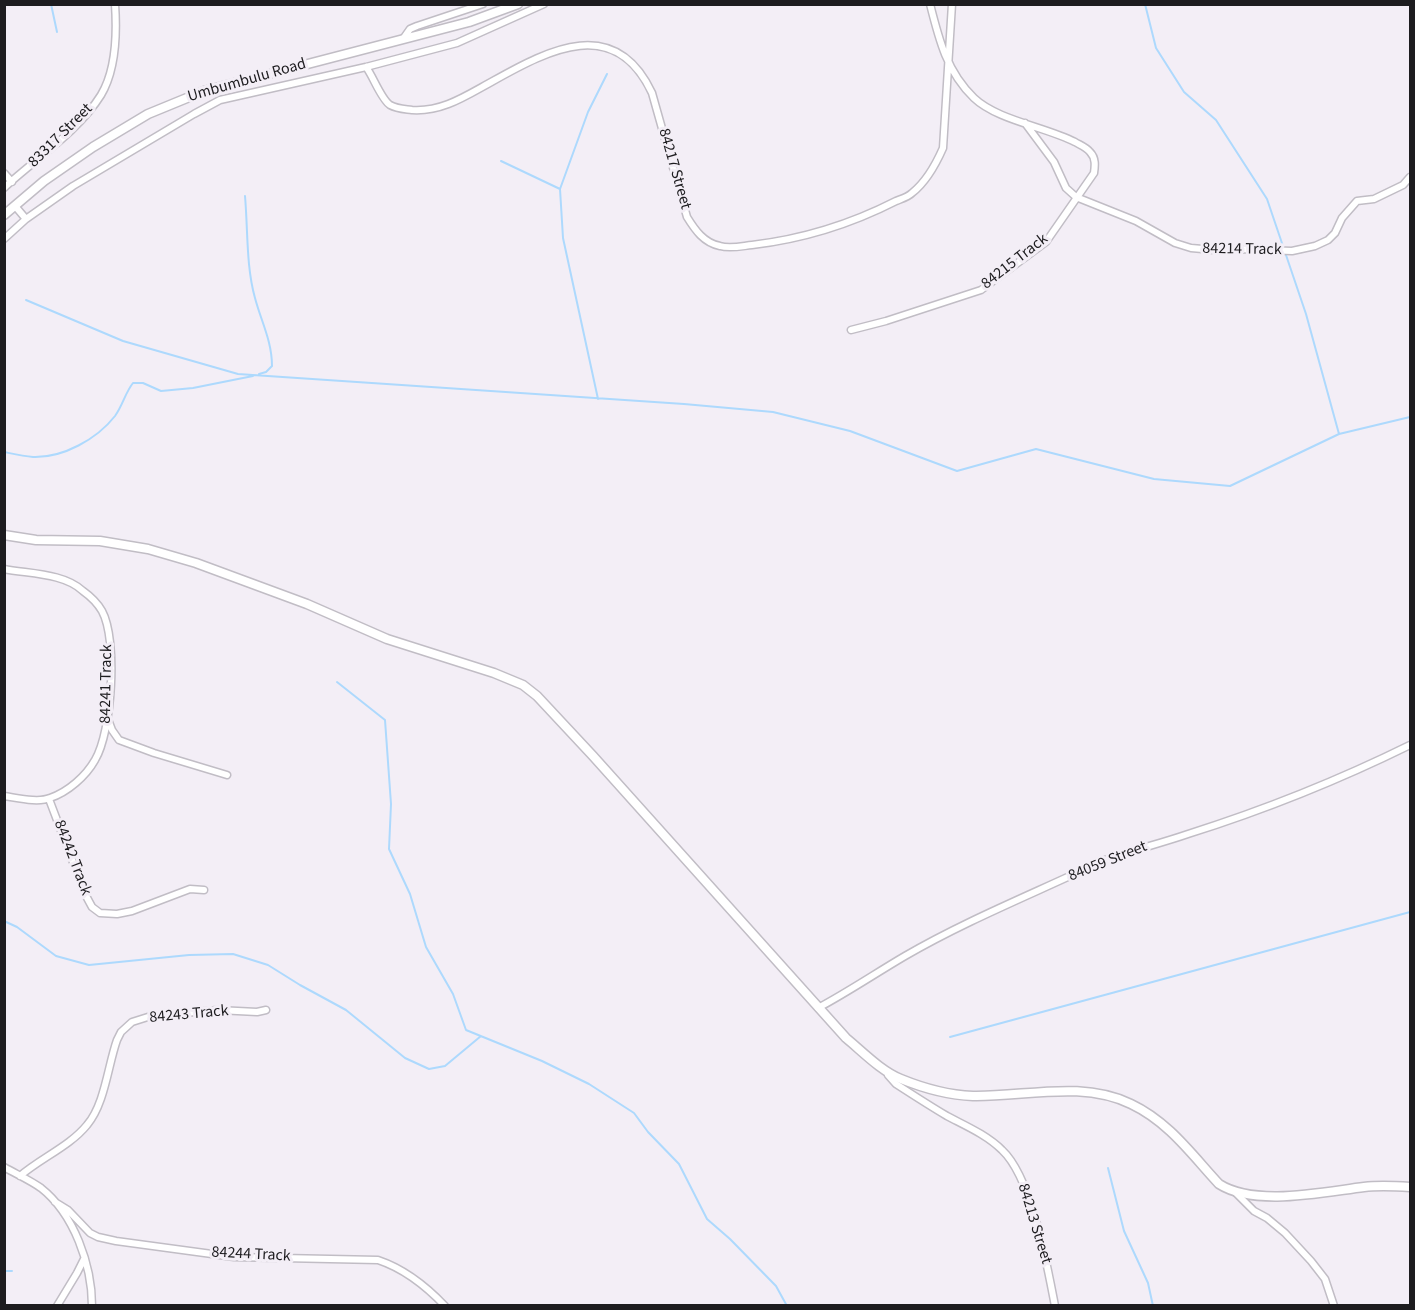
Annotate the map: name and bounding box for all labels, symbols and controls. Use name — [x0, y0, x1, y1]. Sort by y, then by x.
street label: Umbumbulu Road — [186, 55, 308, 107]
street label: 83317 Street — [25, 100, 97, 172]
street label: 84217 Street — [653, 126, 695, 212]
street label: 84215 Track — [978, 230, 1052, 294]
street label: 84214 Track — [1202, 240, 1282, 260]
street label: 84241 Track — [97, 644, 117, 724]
street label: 84242 Track — [49, 818, 95, 898]
street label: 84059 Street — [1066, 838, 1150, 886]
street label: 84243 Track — [149, 1002, 229, 1028]
street label: 84213 Street — [1013, 1181, 1055, 1267]
street label: 84244 Track — [211, 1243, 291, 1267]

